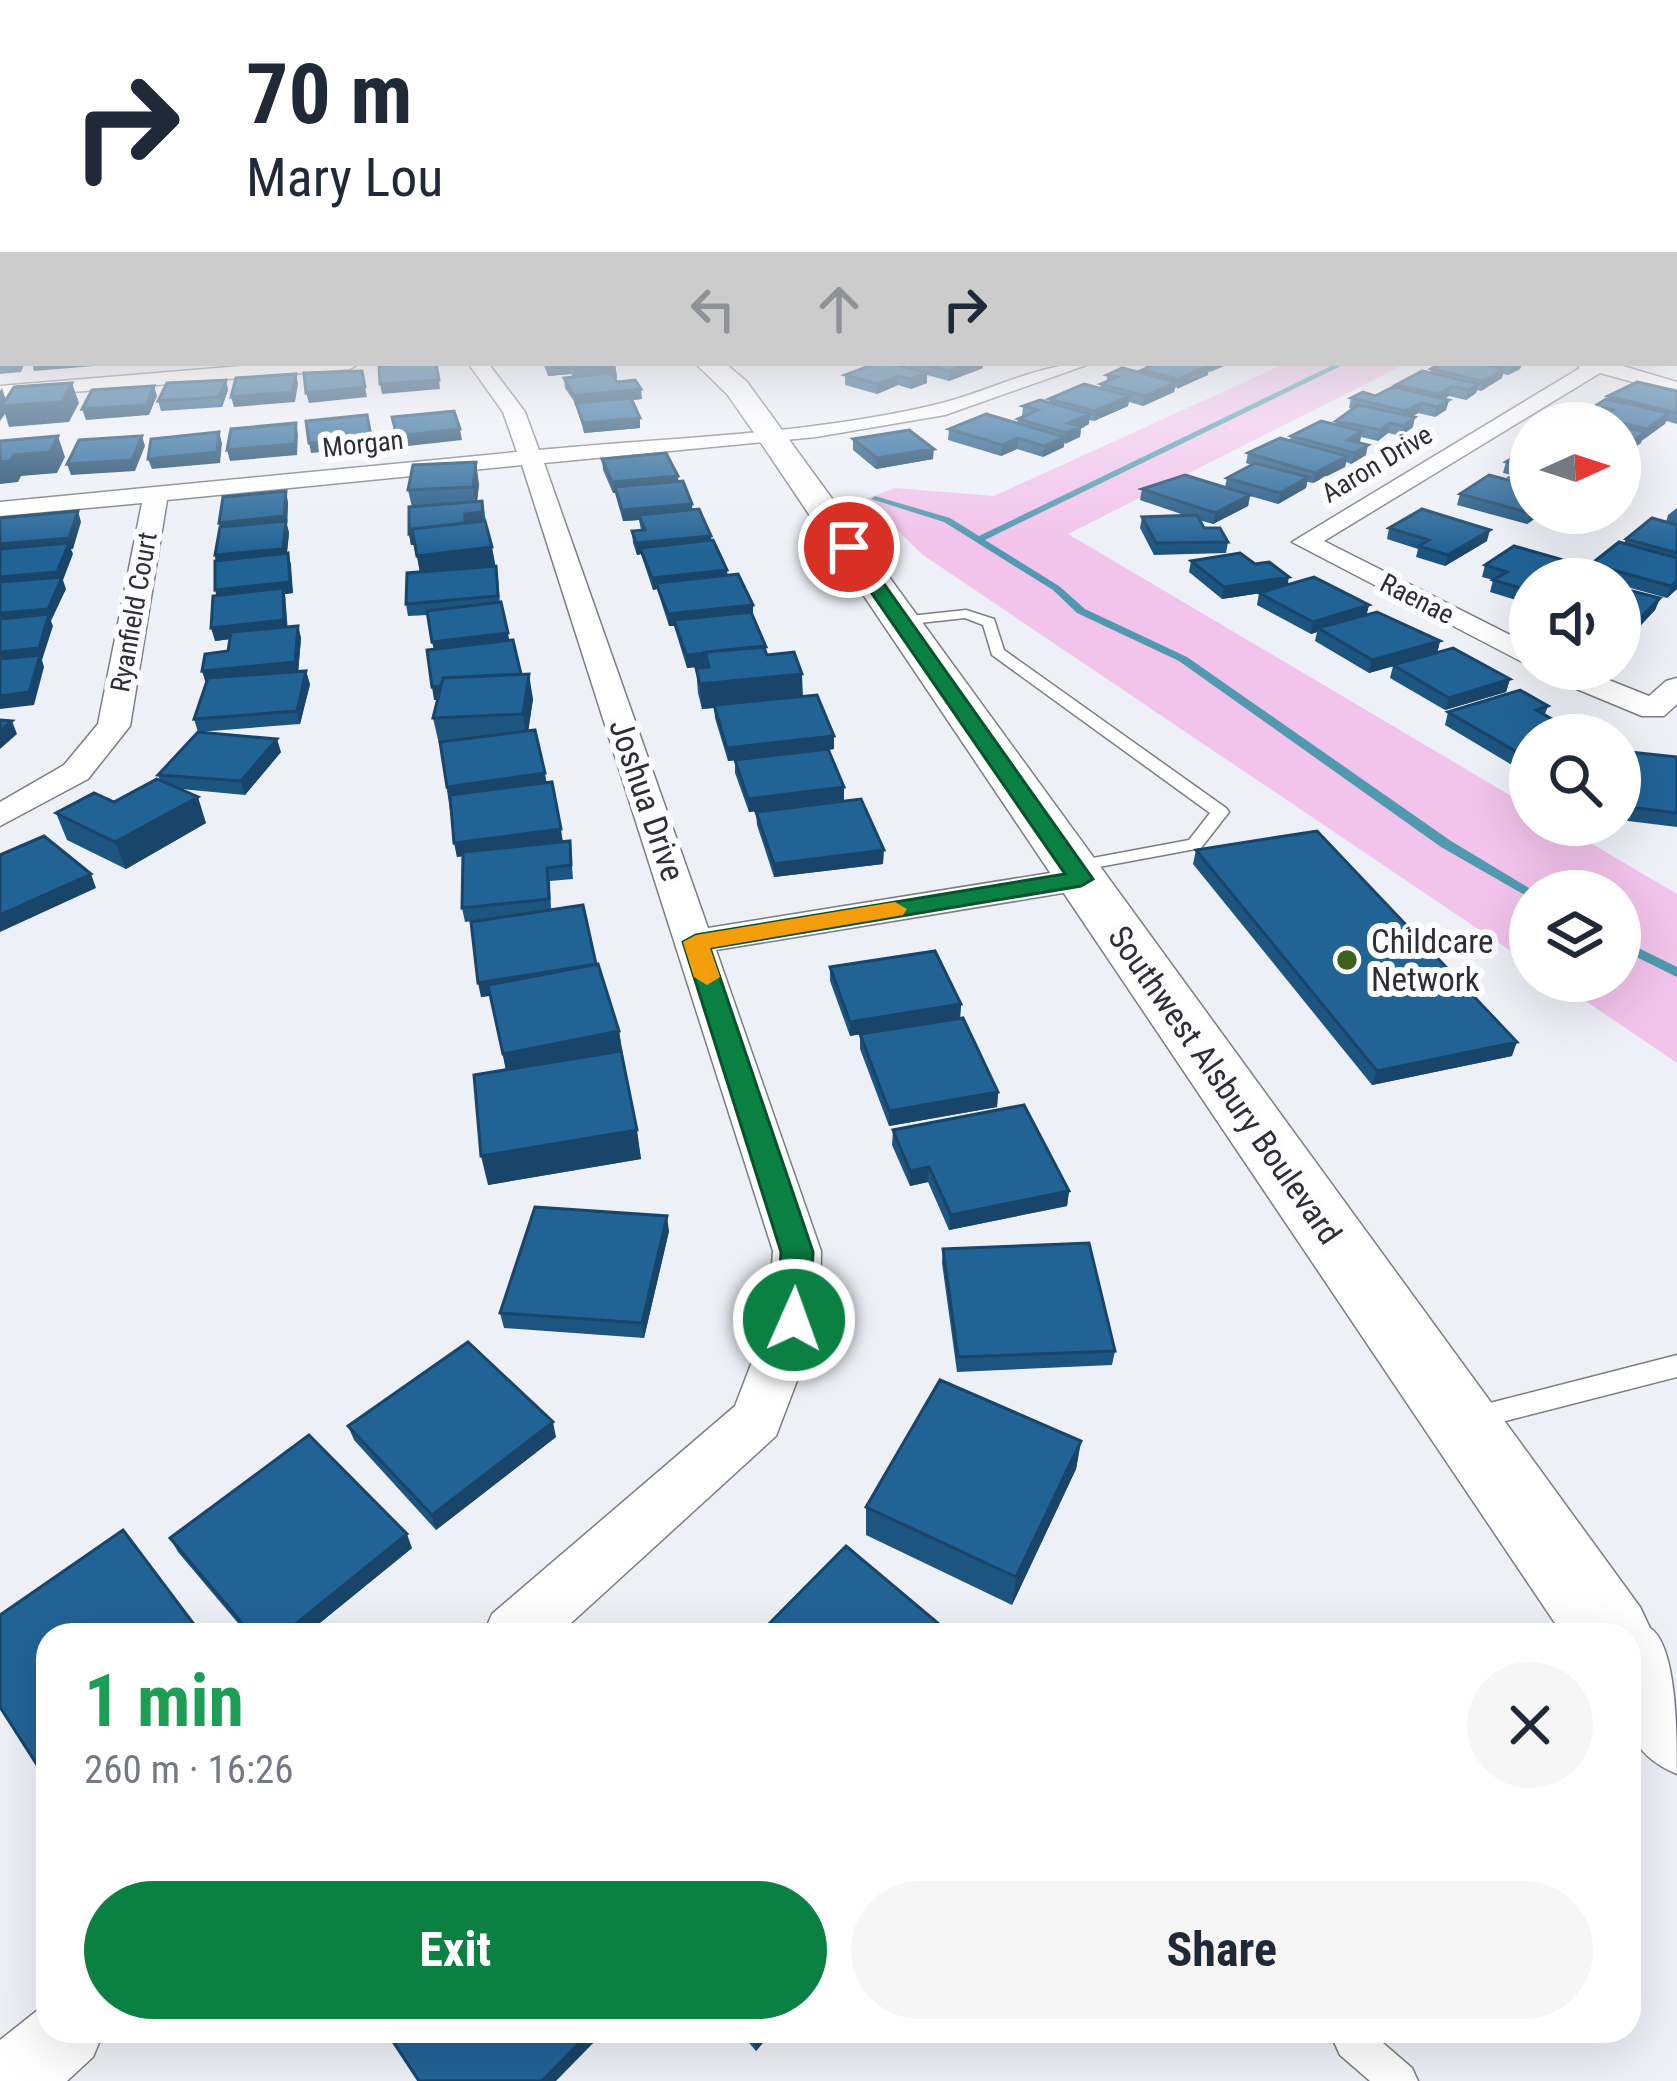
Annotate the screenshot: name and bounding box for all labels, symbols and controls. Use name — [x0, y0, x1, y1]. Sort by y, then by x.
text: 70 m — [246, 45, 413, 144]
icon: right — [48, 48, 204, 204]
text: Mary Lou — [246, 146, 443, 209]
icon: left — [680, 276, 746, 342]
icon: ahead — [806, 276, 872, 342]
icon: right — [932, 276, 998, 342]
north arrow — [1509, 402, 1641, 534]
map controls — [1509, 402, 1641, 1002]
street label: Aaron Drive — [1316, 419, 1438, 509]
street label: Morgan — [321, 424, 405, 464]
pin — [798, 496, 900, 598]
icon: arrive — [816, 514, 882, 580]
street label: Ryanfield Court — [104, 530, 164, 694]
button: sound — [1509, 558, 1641, 690]
street label: Raenae — [1375, 567, 1459, 631]
street label: Joshua Drive — [601, 714, 693, 886]
button: search — [1509, 714, 1641, 846]
button: layers — [1509, 870, 1641, 1002]
street label: Southwest Alsbury Boulevard — [1100, 918, 1350, 1252]
place label: Childcare Network — [1371, 922, 1493, 999]
marker: Childcare Network — [1334, 947, 1360, 973]
position arrow — [731, 1257, 857, 1383]
text: 1 min — [84, 1659, 244, 1744]
button: close — [1467, 1662, 1593, 1788]
text: 260 m · 16:26 — [84, 1747, 294, 1793]
button: Exit — [84, 1881, 827, 2019]
button: Share — [851, 1881, 1593, 2019]

